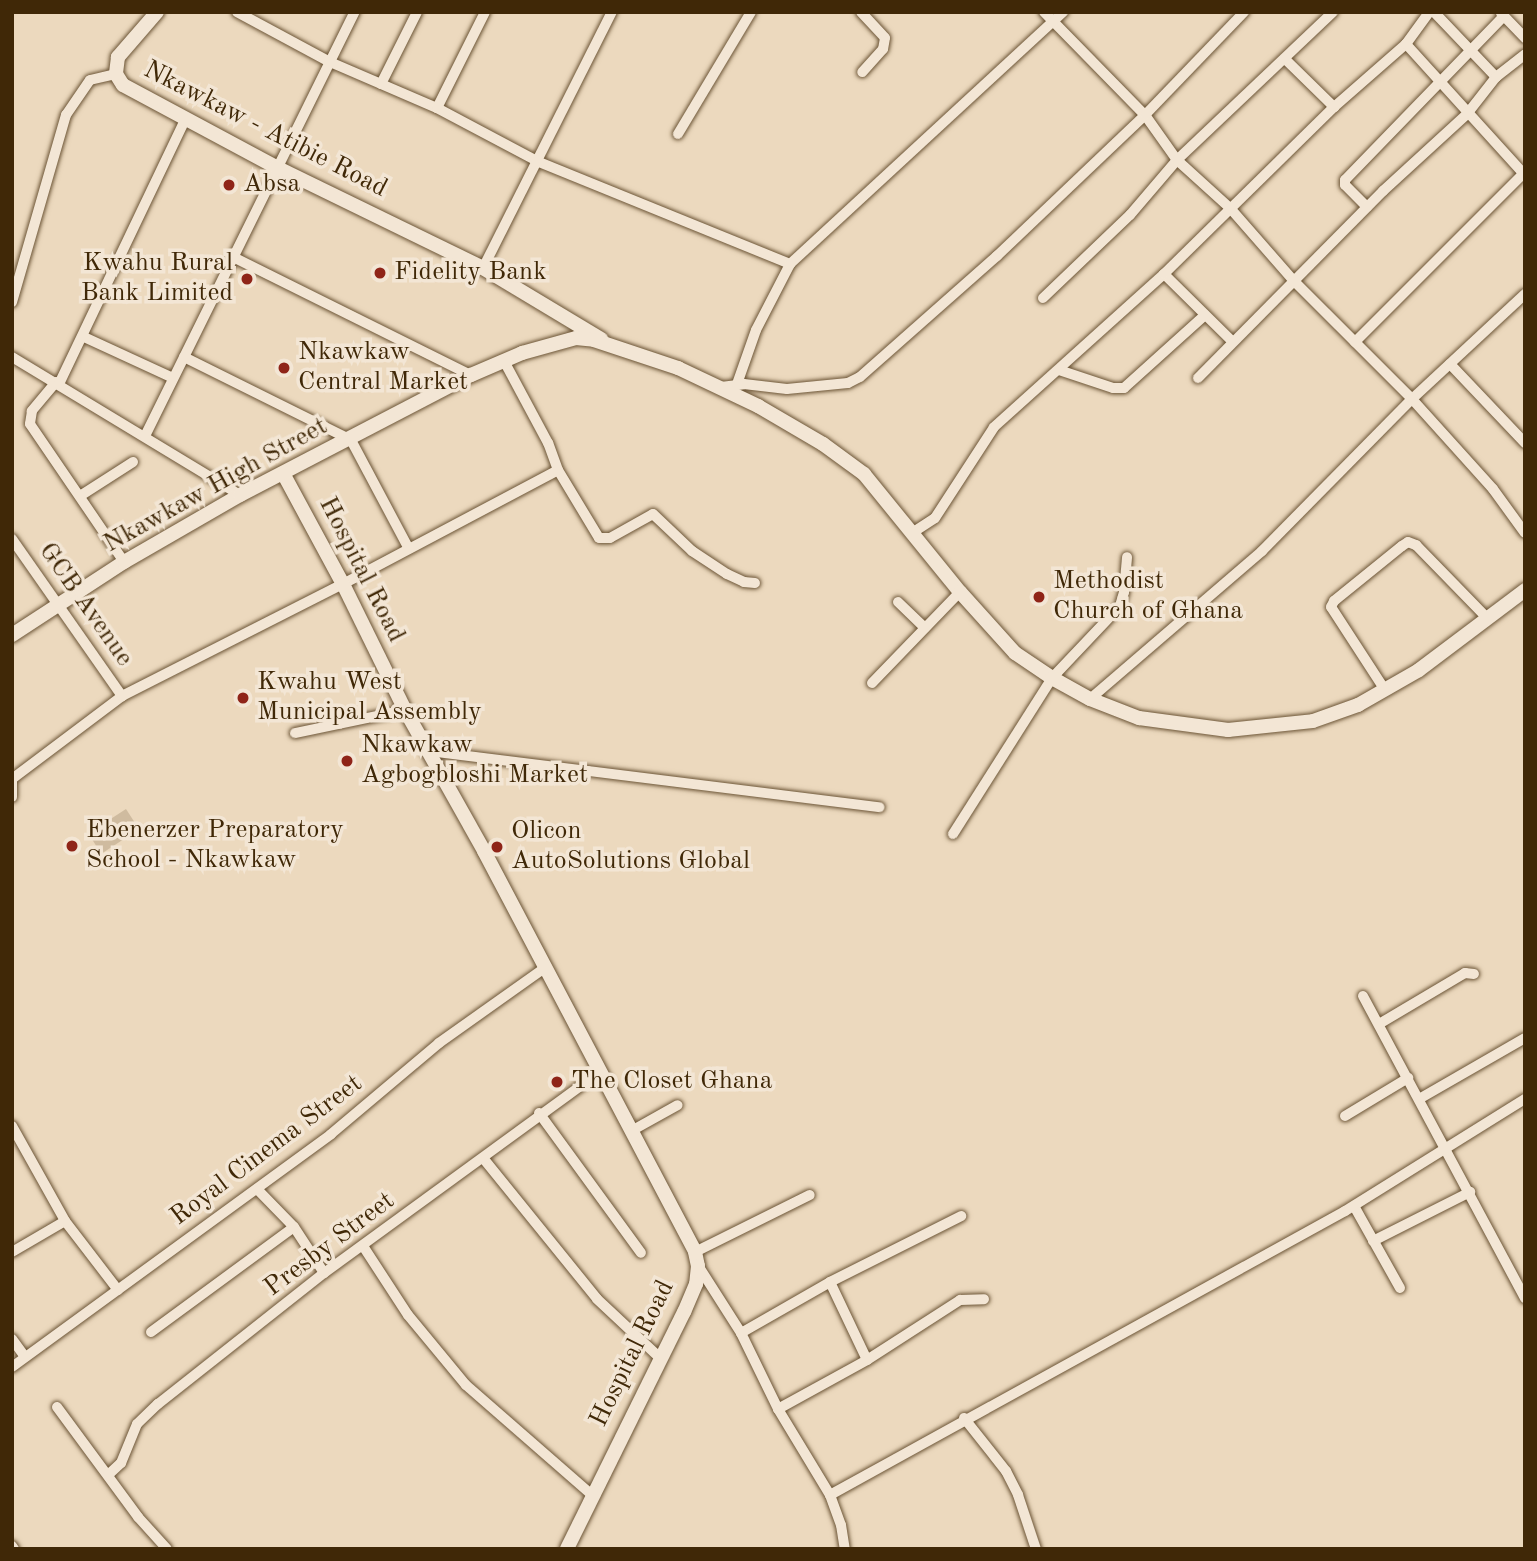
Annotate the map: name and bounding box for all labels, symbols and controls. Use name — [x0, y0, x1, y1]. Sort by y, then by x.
street label: Nkawkaw - Atibie Road — [138, 55, 392, 205]
place label: Absa — [243, 169, 300, 201]
marker: Absa — [221, 177, 237, 193]
place label: Kwahu Rural Bank Limited — [81, 248, 233, 310]
place label: Fidelity Bank — [394, 257, 547, 289]
marker: Fidelity Bank — [372, 265, 388, 281]
marker: Kwahu Rural Bank Limited — [239, 271, 255, 287]
place label: Nkawkaw Central Market — [298, 337, 468, 398]
marker: Nkawkaw Central Market — [276, 360, 292, 376]
street label: Nkawkaw High Street — [99, 412, 333, 560]
street label: Hospital Road — [311, 492, 411, 648]
street label: GCB Avenue — [31, 537, 139, 673]
place label: Methodist Church of Ghana — [1053, 566, 1243, 628]
marker: Methodist Church of Ghana — [1031, 589, 1047, 605]
place label: Kwahu West Municipal Assembly — [257, 667, 482, 728]
marker: Kwahu West Municipal Assembly — [235, 690, 251, 706]
place label: Nkawkaw Agbogbloshi Market — [361, 730, 588, 792]
marker: Nkawkaw Agbogbloshi Market — [339, 753, 355, 769]
place label: Ebenerzer Preparatory School - Nkawkaw — [86, 815, 344, 876]
place label: Olicon AutoSolutions Global — [511, 816, 750, 878]
marker: Ebenerzer Preparatory School - Nkawkaw — [64, 838, 80, 854]
marker: Olicon AutoSolutions Global — [489, 839, 505, 855]
place label: The Closet Ghana — [571, 1066, 772, 1098]
street label: Royal Cinema Street — [165, 1069, 369, 1233]
marker: The Closet Ghana — [549, 1074, 565, 1090]
street label: Presby Street — [259, 1186, 401, 1304]
street label: Hospital Road — [584, 1276, 682, 1432]

